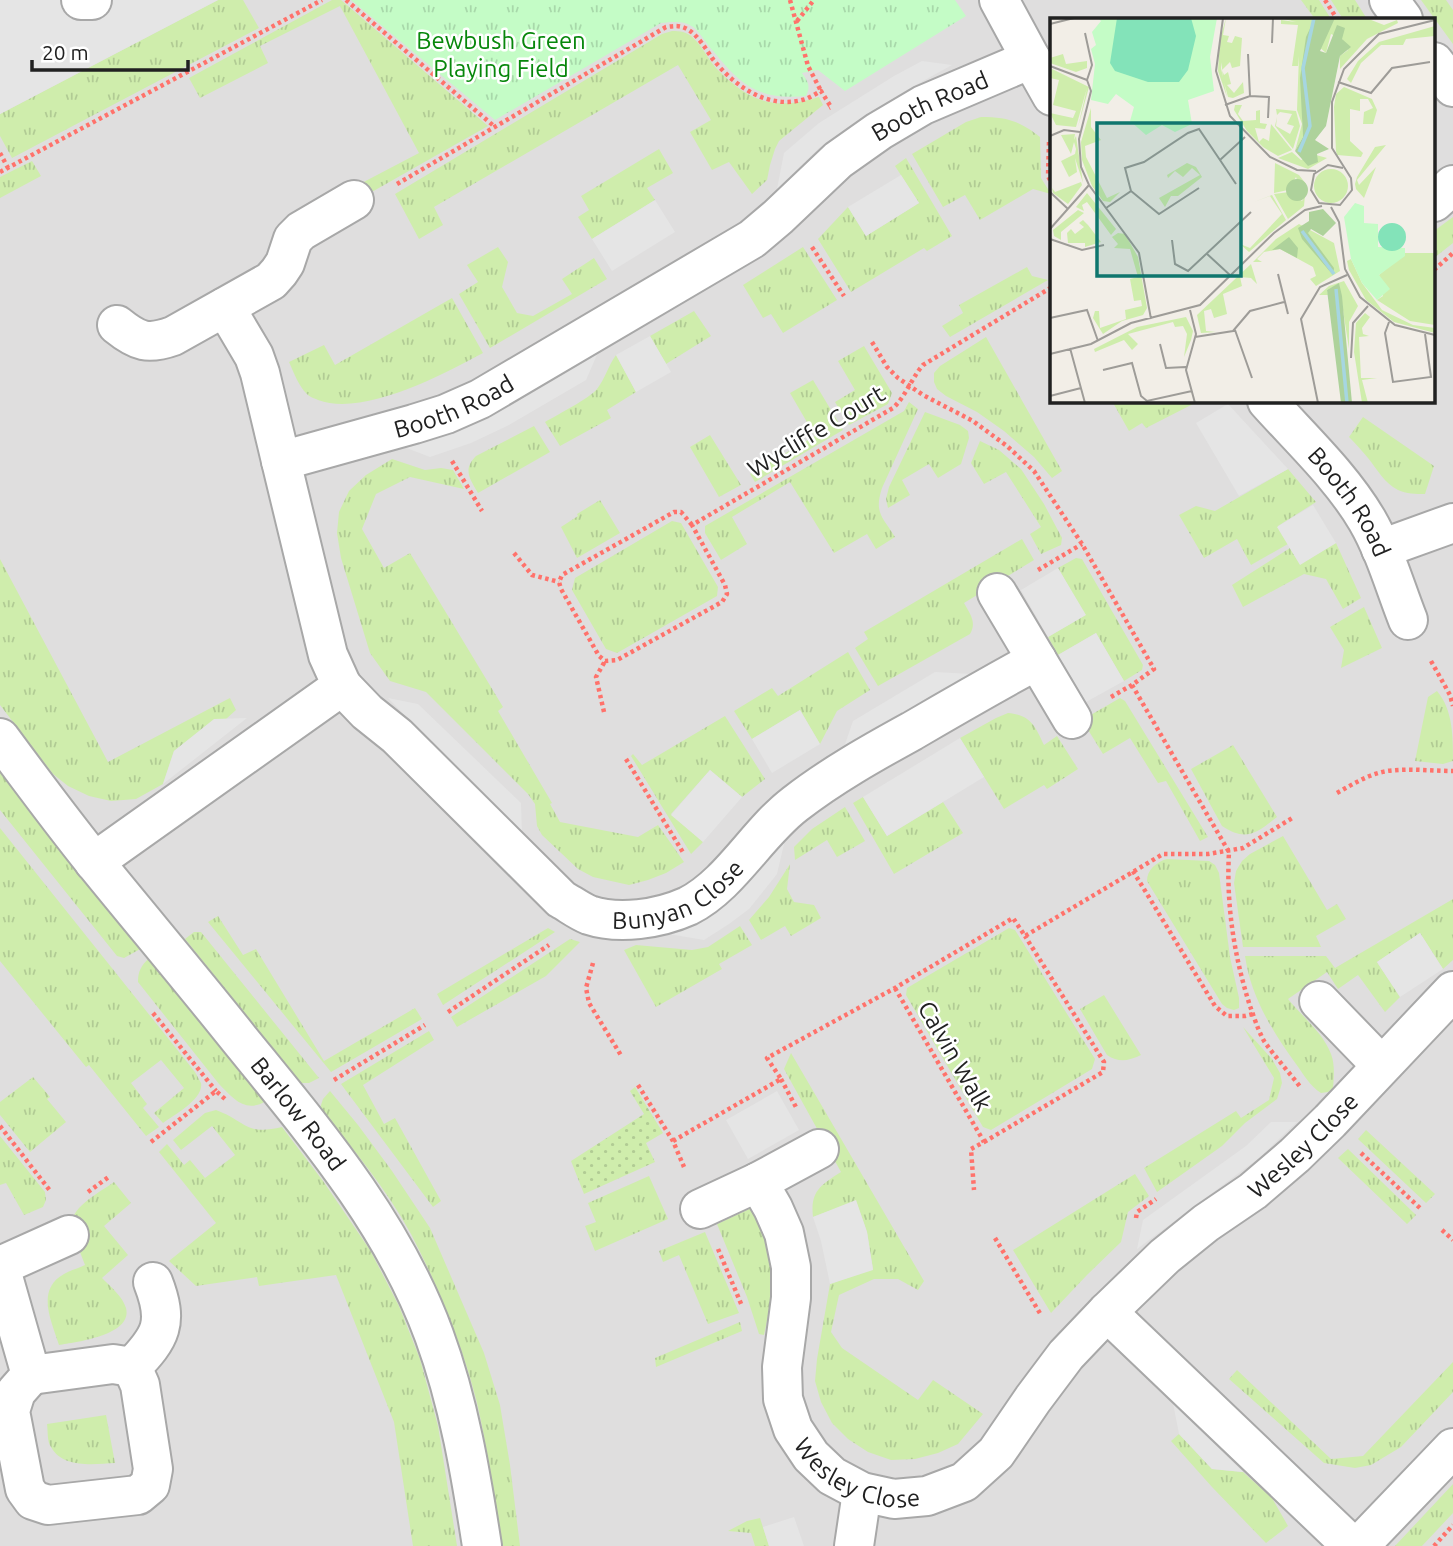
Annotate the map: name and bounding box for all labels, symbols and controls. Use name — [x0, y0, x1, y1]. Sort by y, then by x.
inset map — [1050, 18, 1436, 402]
park label: Bewbush Green Playing Field — [416, 27, 586, 82]
scale bar — [32, 28, 187, 72]
text: 20 m — [42, 40, 89, 64]
street label: Booth Road — [866, 65, 992, 146]
street label: Booth Road — [391, 369, 518, 442]
street label: Wycliffe Court — [743, 379, 890, 482]
street label: Booth Road — [1303, 441, 1396, 560]
street label: Bunyan Close — [612, 854, 749, 934]
street label: Calvin Walk — [913, 996, 997, 1116]
street label: Barlow Road — [246, 1051, 352, 1175]
street label: Wesley Close — [1242, 1087, 1363, 1203]
street label: Wesley Close — [789, 1433, 921, 1513]

